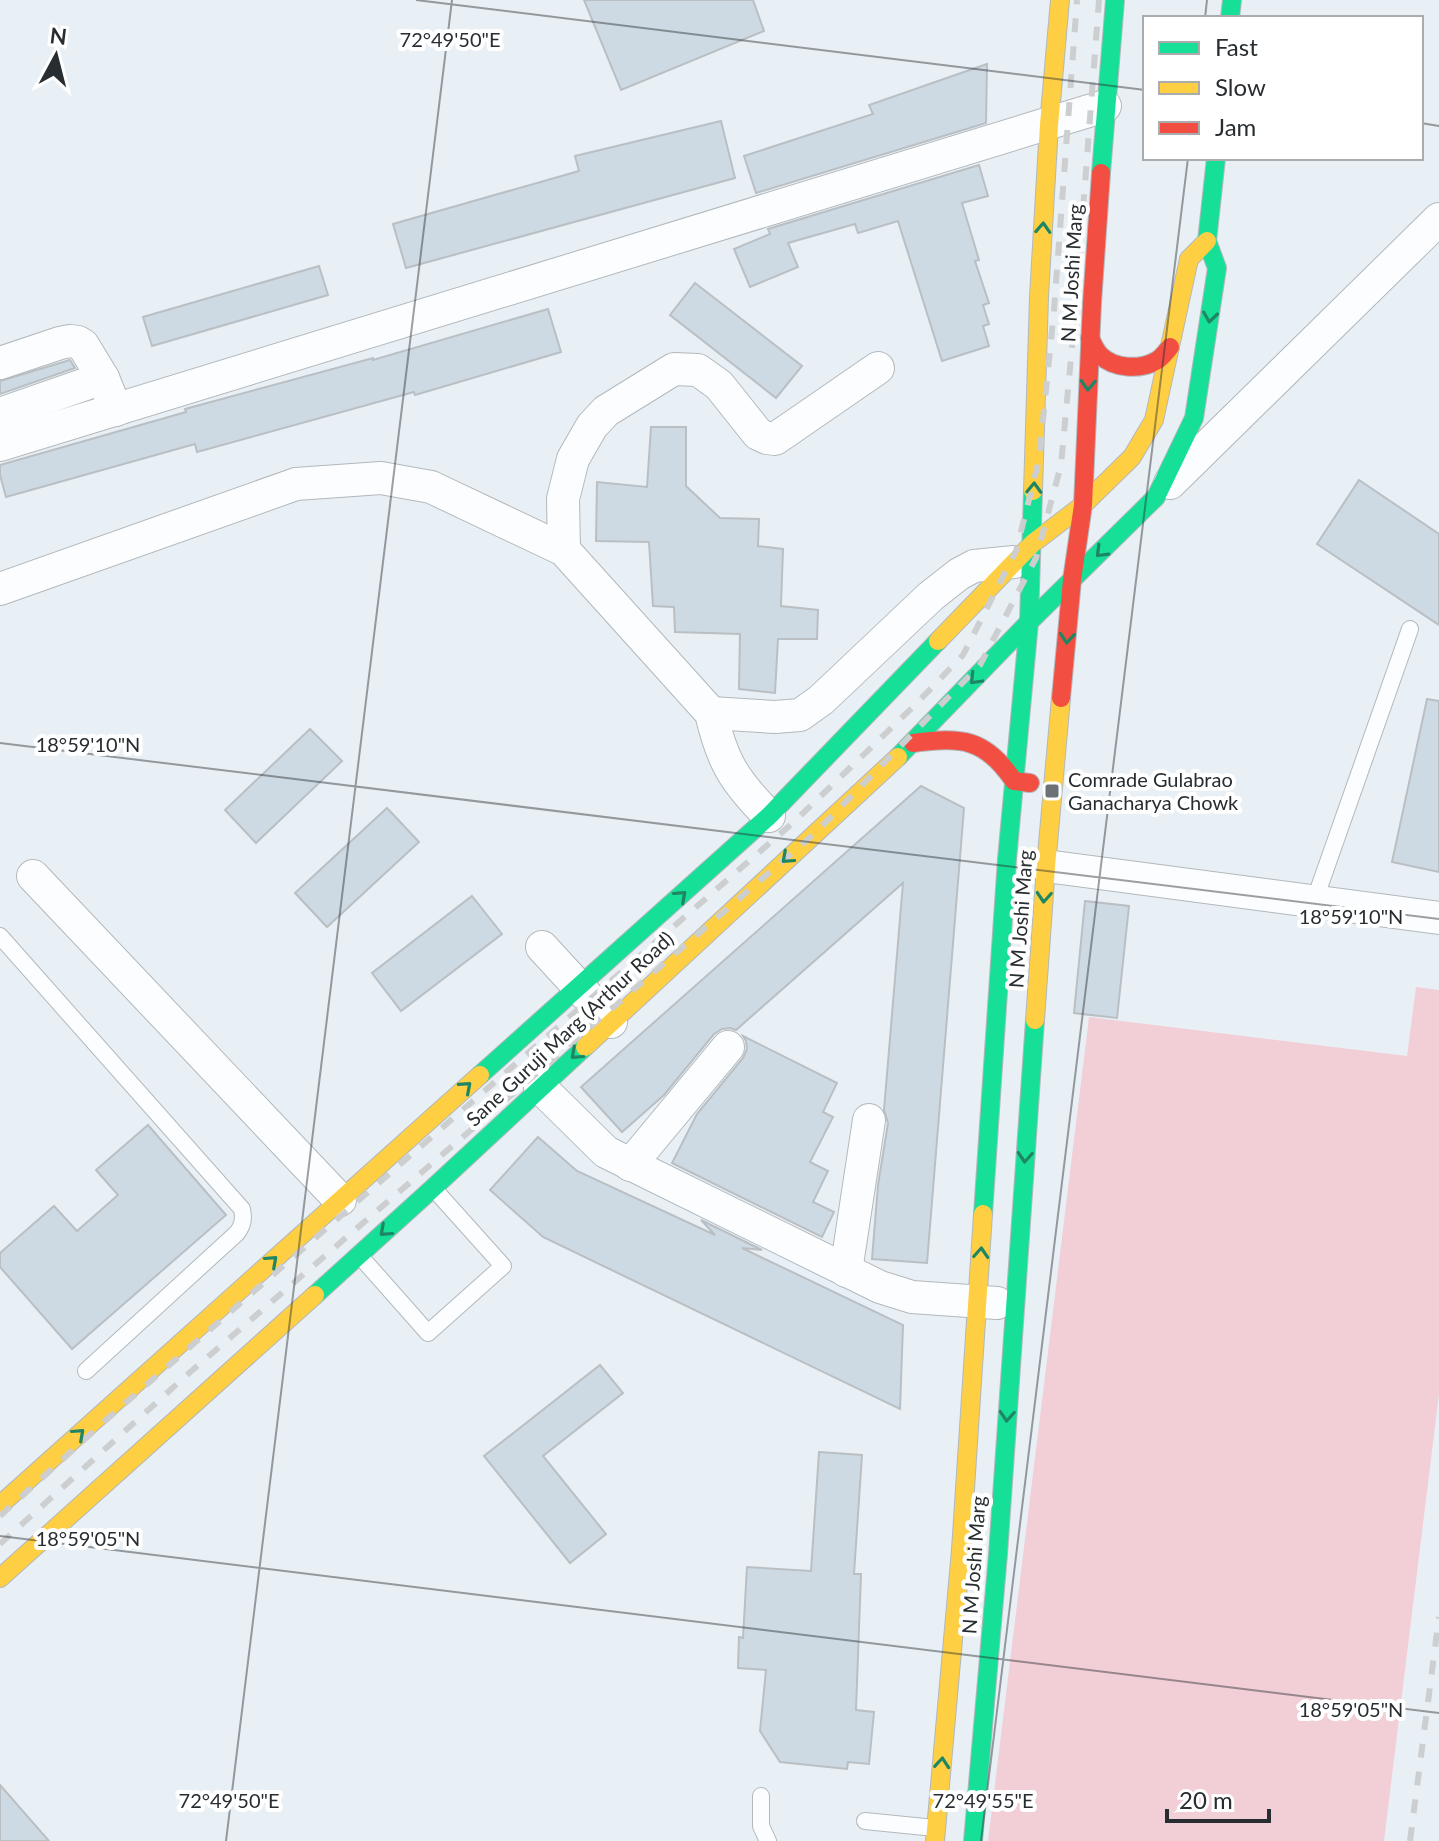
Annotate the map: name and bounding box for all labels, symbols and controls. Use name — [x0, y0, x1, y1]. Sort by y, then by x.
north arrow — [16, 16, 96, 96]
legend — [1143, 16, 1423, 160]
text: N — [48, 21, 69, 50]
text: 72°49'50"E — [400, 27, 500, 51]
text: Fast — [1215, 32, 1258, 61]
text: Slow — [1215, 72, 1266, 101]
text: Jam — [1215, 112, 1256, 141]
street label: N M Joshi Marg — [1055, 203, 1087, 343]
one-way arrow — [1034, 221, 1051, 234]
one-way arrow — [1202, 310, 1219, 324]
one-way arrow — [1080, 379, 1097, 392]
one-way arrow — [1025, 481, 1043, 494]
one-way arrow — [1096, 543, 1110, 557]
one-way arrow — [1059, 632, 1076, 645]
one-way arrow — [970, 669, 984, 684]
text: 18°59'10"N — [36, 732, 140, 756]
place label: Comrade Gulabrao Ganacharya Chowk — [1068, 767, 1239, 814]
marker: Comrade Gulabrao Ganacharya Chowk — [1043, 782, 1061, 800]
one-way arrow — [781, 848, 796, 862]
street label: N M Joshi Marg — [1003, 849, 1037, 989]
one-way arrow — [671, 891, 686, 905]
one-way arrow — [1036, 891, 1053, 904]
text: 18°59'10"N — [1299, 904, 1403, 928]
street label: Sane Guruji Marg (Arthur Road) — [461, 926, 678, 1131]
one-way arrow — [571, 1044, 585, 1059]
one-way arrow — [456, 1082, 471, 1097]
one-way arrow — [1017, 1151, 1034, 1164]
one-way arrow — [380, 1221, 395, 1235]
one-way arrow — [972, 1246, 989, 1259]
one-way arrow — [263, 1256, 278, 1270]
one-way arrow — [999, 1410, 1016, 1423]
one-way arrow — [69, 1430, 84, 1444]
street label: N M Joshi Marg — [956, 1495, 990, 1635]
text: 18°59'05"N — [36, 1526, 140, 1550]
text: 18°59'05"N — [1299, 1697, 1403, 1721]
one-way arrow — [933, 1756, 950, 1769]
scale bar — [1167, 1773, 1269, 1823]
text: 20 m — [1179, 1785, 1233, 1814]
text: 72°49'50"E — [179, 1788, 279, 1812]
text: 72°49'55"E — [933, 1788, 1033, 1812]

